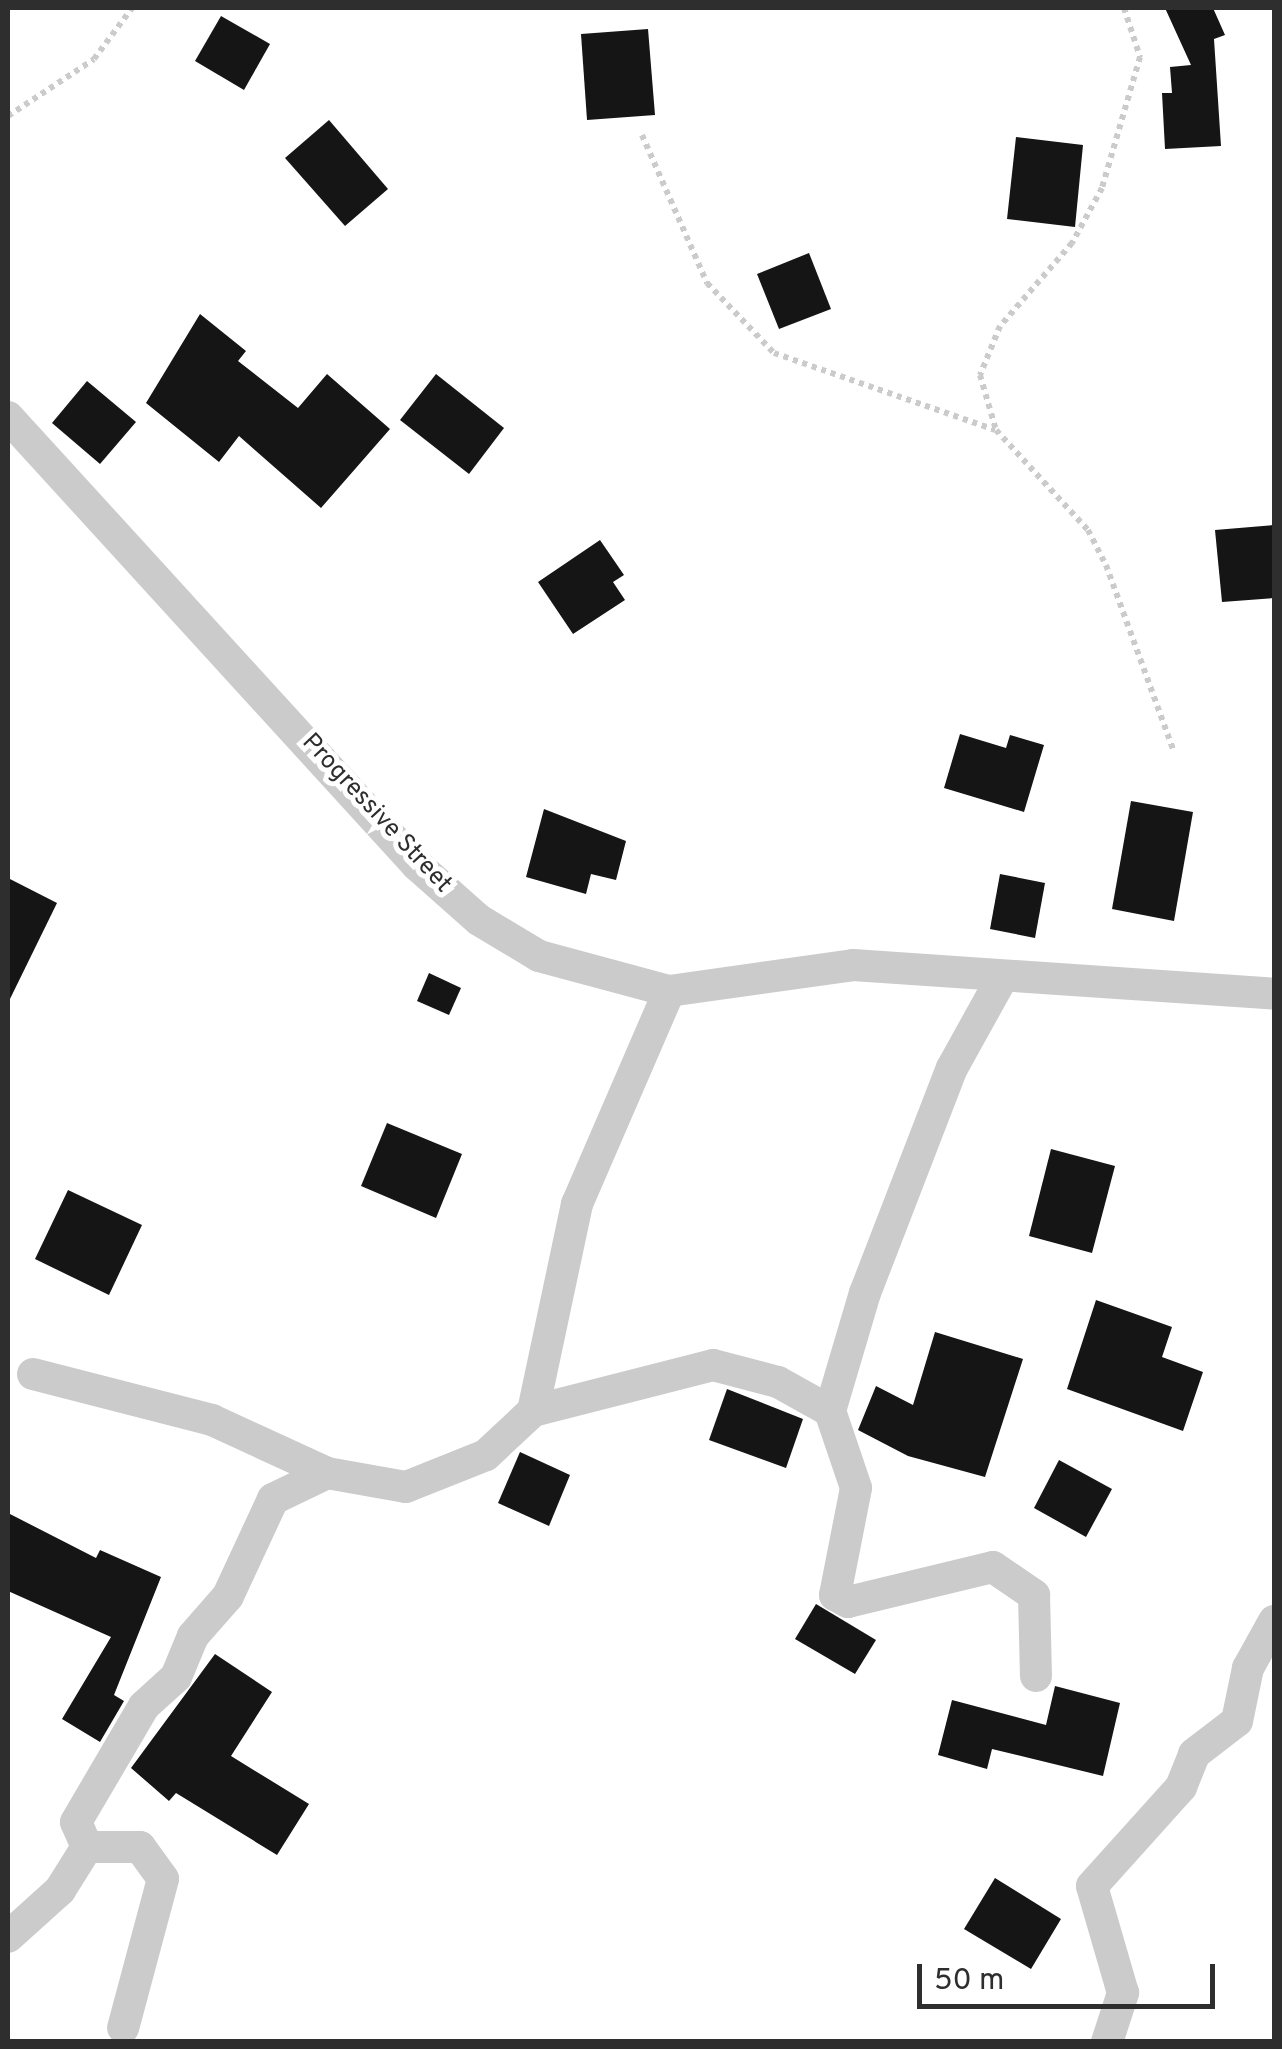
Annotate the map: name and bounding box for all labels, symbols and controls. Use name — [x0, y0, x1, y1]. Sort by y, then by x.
street label: Progressive Street — [295, 728, 457, 900]
scale bar — [922, 1944, 1220, 2006]
text: 50 m — [934, 1963, 1004, 2000]

